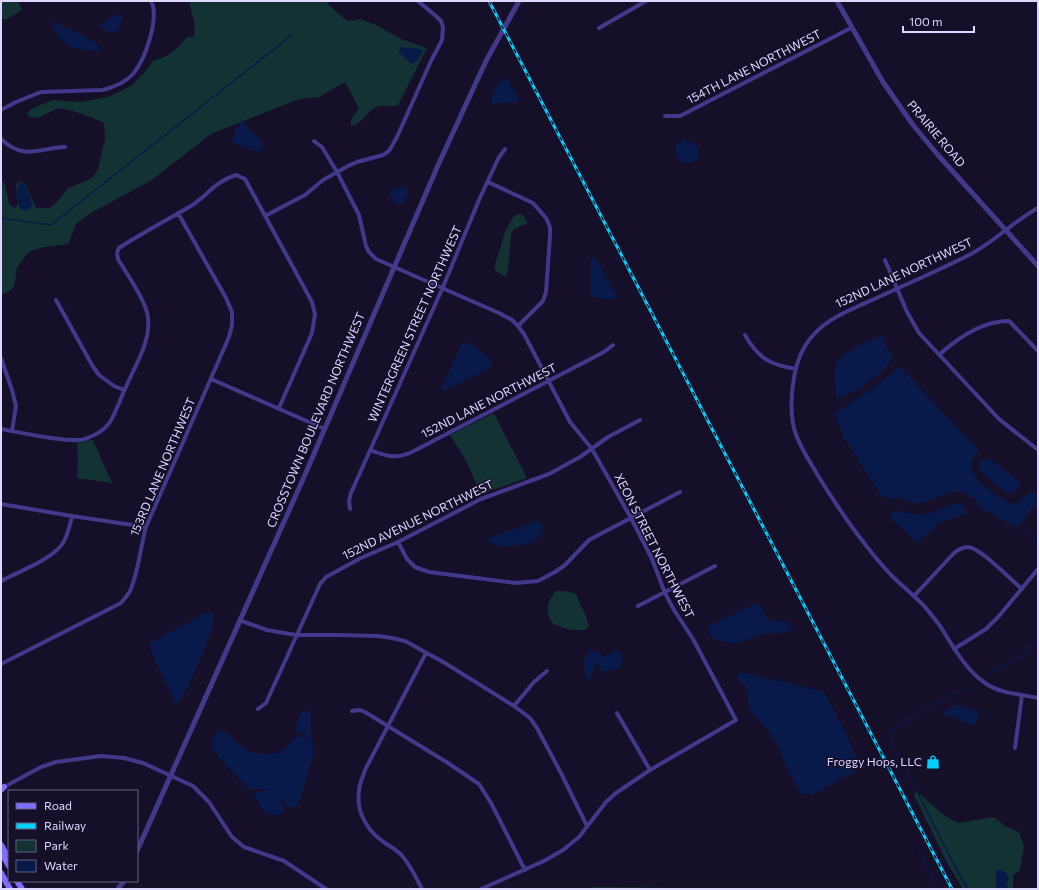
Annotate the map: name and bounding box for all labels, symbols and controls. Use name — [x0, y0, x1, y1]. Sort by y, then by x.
scale bar — [903, 8, 974, 34]
text: 100 m — [909, 14, 943, 28]
street label: 154TH LANE NORTHWEST — [684, 26, 823, 106]
street label: PRAIRIE ROAD — [905, 97, 969, 170]
street label: WINTERGREEN STREET NORTHWEST — [364, 223, 464, 424]
street label: 152ND LANE NORTHWEST — [833, 234, 975, 310]
street label: CROSSTOWN BOULEVARD NORTHWEST — [263, 310, 367, 529]
street label: 152ND LANE NORTHWEST — [419, 360, 559, 440]
street label: 153RD LANE NORTHWEST — [127, 395, 198, 538]
street label: XEON STREET NORTHWEST — [612, 471, 698, 621]
street label: 152ND AVENUE NORTHWEST — [340, 476, 496, 562]
place label: Froggy Hops, LLC — [827, 754, 922, 768]
shop icon: Froggy Hops, LLC — [925, 754, 941, 770]
legend — [8, 790, 138, 882]
text: Road — [44, 798, 72, 812]
text: Railway — [44, 818, 86, 832]
text: Park — [44, 838, 70, 852]
text: Water — [44, 858, 78, 872]

